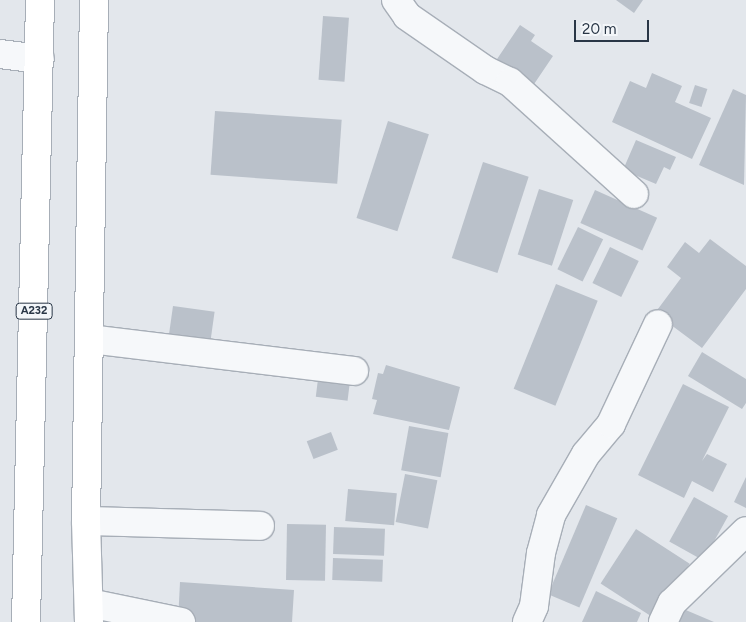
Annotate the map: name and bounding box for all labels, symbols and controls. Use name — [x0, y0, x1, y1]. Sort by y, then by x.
scale bar — [576, 10, 651, 42]
text: 20 m — [582, 20, 616, 38]
road number: A232 — [15, 302, 53, 320]

